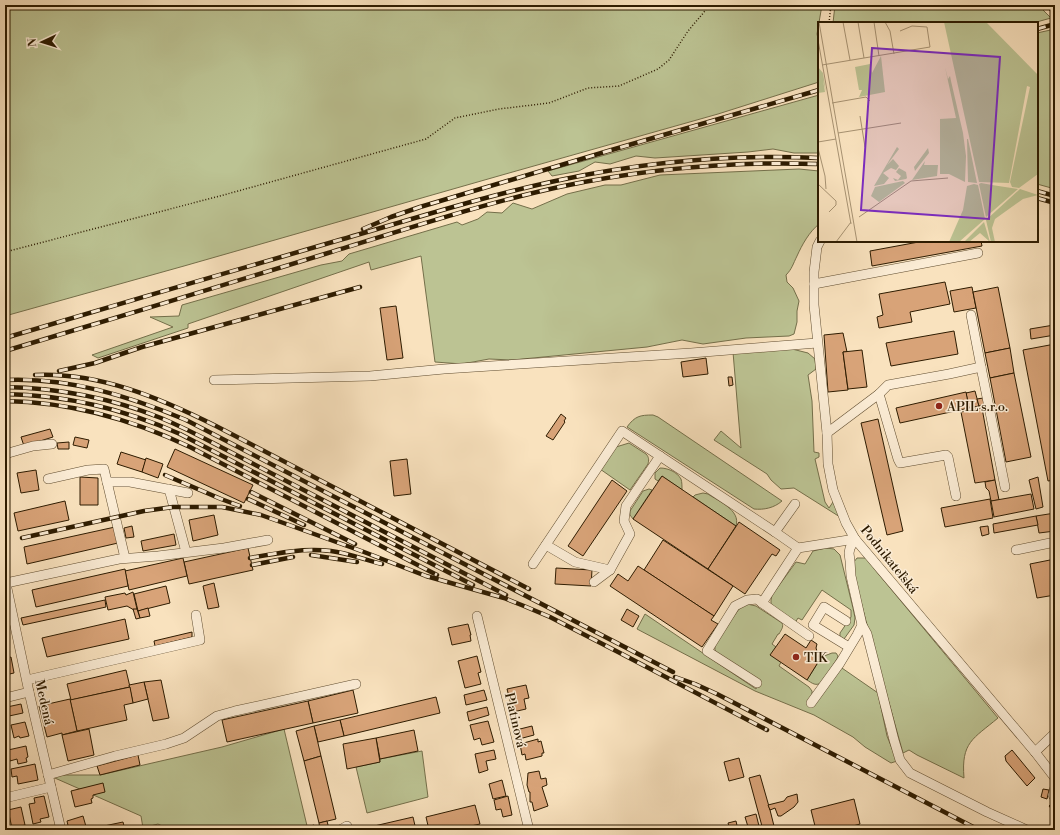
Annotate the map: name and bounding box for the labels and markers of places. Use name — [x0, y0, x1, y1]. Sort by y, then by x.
place label: APIL s.r.o. — [946, 399, 1008, 415]
marker: APIL s.r.o. — [934, 401, 944, 411]
place label: TIK — [804, 650, 829, 666]
marker: TIK — [791, 652, 801, 662]

